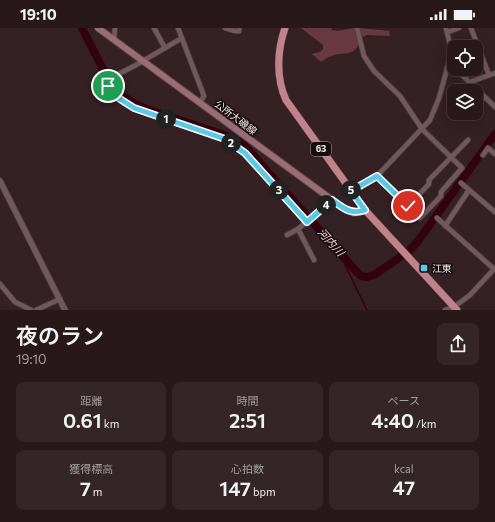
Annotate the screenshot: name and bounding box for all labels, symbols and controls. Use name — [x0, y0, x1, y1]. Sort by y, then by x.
text: 19:10 — [20, 5, 57, 23]
map controls — [447, 40, 483, 120]
button: locate — [447, 40, 483, 76]
pin — [91, 69, 125, 103]
icon: arrive — [97, 75, 119, 97]
button: layers — [447, 84, 483, 120]
street label: 公所大磯線 — [212, 97, 260, 137]
pin: 1 — [156, 109, 176, 129]
text: 1 — [164, 112, 168, 125]
pin: 2 — [221, 133, 241, 153]
text: 2 — [228, 136, 234, 149]
road number: 63 — [311, 142, 331, 156]
pin: 3 — [269, 180, 289, 200]
pin: 5 — [341, 180, 361, 200]
text: 3 — [276, 183, 282, 196]
text: 5 — [348, 183, 354, 196]
pin — [391, 189, 425, 223]
pin: 4 — [316, 195, 336, 215]
icon: check — [397, 195, 419, 217]
text: 4 — [323, 198, 329, 211]
water label: 河内川 — [316, 225, 348, 259]
place label: 江東 — [432, 262, 452, 274]
marker: 江東 — [419, 263, 429, 273]
text: 夜のラン — [16, 322, 104, 349]
button: share — [437, 323, 479, 365]
text: 19:10 — [16, 351, 47, 367]
text: 距離 — [80, 394, 102, 407]
text: 時間 — [236, 394, 258, 407]
text: ペース — [388, 394, 420, 407]
text: 0.61 — [63, 408, 102, 432]
text: 2:51 — [229, 408, 266, 432]
text: 4:40 — [371, 408, 414, 432]
text: km — [102, 417, 119, 430]
text: /km — [414, 417, 436, 430]
text: 獲得標高 — [69, 462, 113, 475]
text: 心拍数 — [231, 462, 264, 475]
text: kcal — [394, 462, 414, 475]
text: 47 — [393, 475, 415, 499]
text: 7 — [80, 476, 91, 500]
text: 147 — [219, 476, 251, 500]
text: m — [91, 485, 102, 498]
text: bpm — [251, 485, 276, 498]

